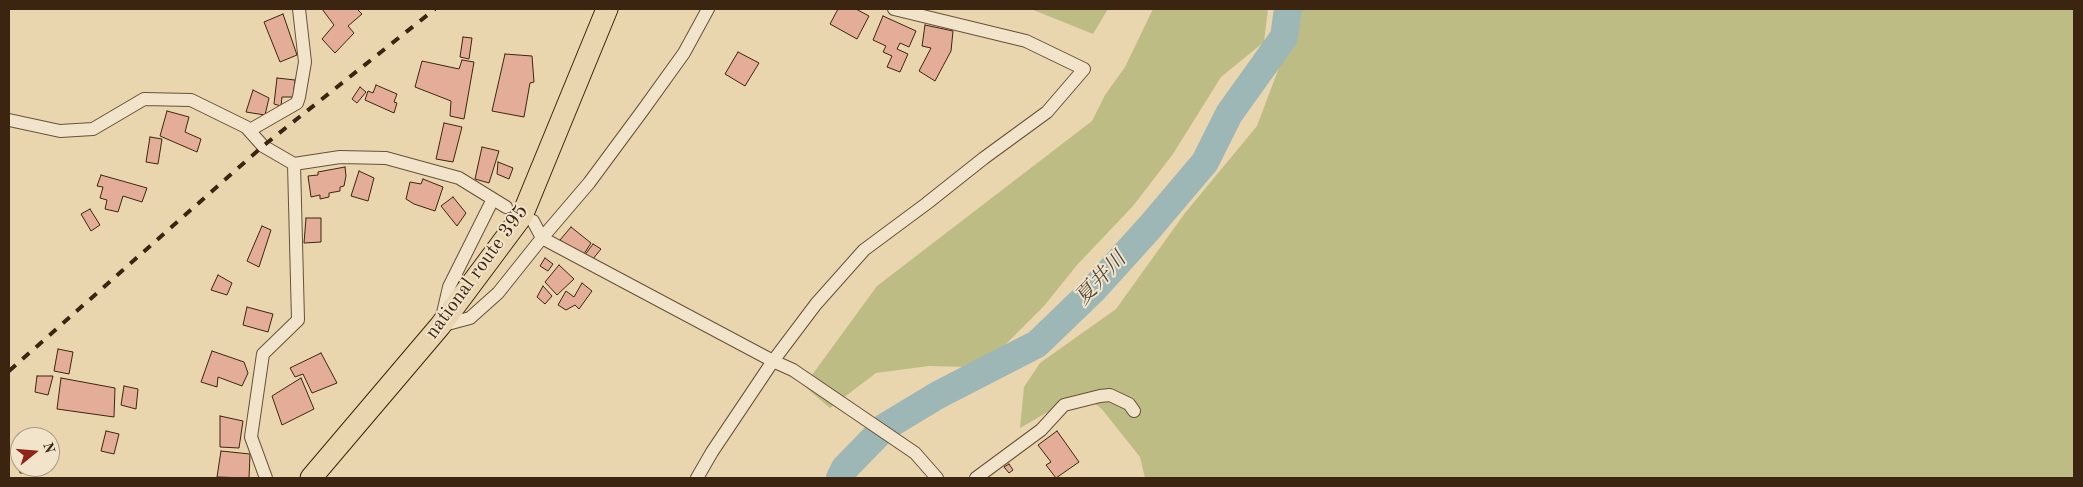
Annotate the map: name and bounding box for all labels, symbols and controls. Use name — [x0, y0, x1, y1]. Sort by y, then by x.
street label: national route 395 — [420, 200, 534, 344]
water label: 夏井川 — [1070, 247, 1132, 311]
north arrow — [10, 427, 60, 477]
text: N — [40, 441, 57, 455]

